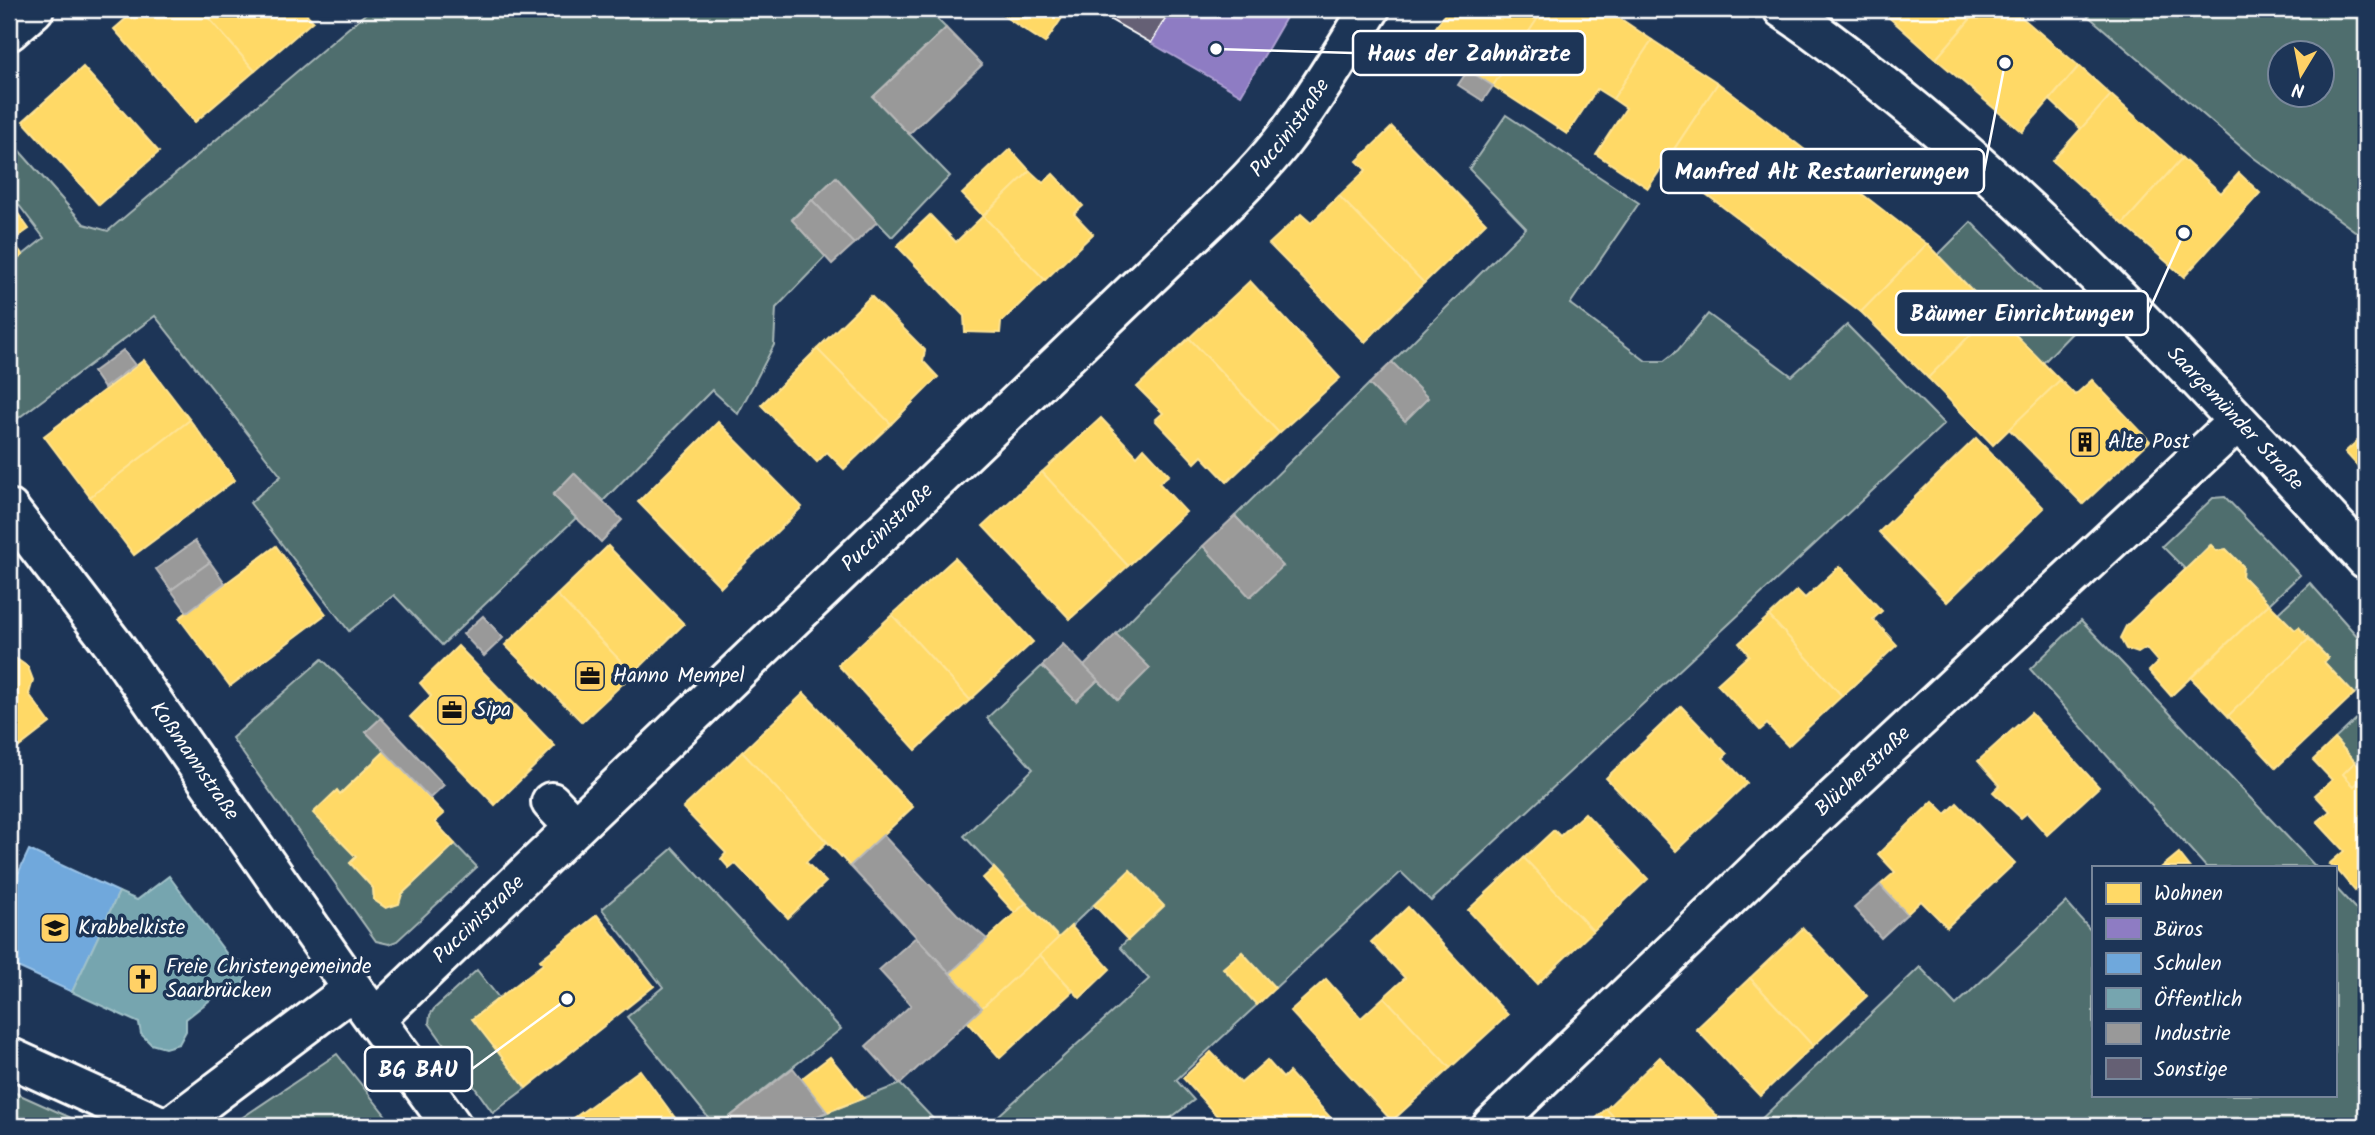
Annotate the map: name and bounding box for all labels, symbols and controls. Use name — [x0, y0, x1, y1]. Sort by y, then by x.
callout: Haus der Zahnärzte — [1353, 31, 1585, 75]
text: Haus der Zahnärzte — [1367, 37, 1571, 73]
north arrow — [2266, 38, 2336, 108]
street label: Puccinistraße — [1242, 71, 1339, 185]
text: N — [2290, 73, 2307, 105]
callout: Manfred Alt Restaurierungen — [1661, 149, 1984, 193]
text: Manfred Alt Restaurierungen — [1675, 155, 1969, 191]
callout: Bäumer Einrichtungen — [1896, 291, 2148, 335]
text: Bäumer Einrichtungen — [1910, 297, 2134, 333]
street label: Saargemünder Straße — [2158, 338, 2312, 499]
building icon: Alte Post — [2068, 425, 2102, 459]
place label: Alte Post — [2108, 426, 2191, 459]
street label: Puccinistraße — [834, 475, 942, 580]
office icon: Hanno Mempel — [573, 659, 607, 693]
place label: Hanno Mempel — [613, 660, 745, 693]
office icon: Sipa — [435, 693, 469, 727]
place label: Sipa — [475, 694, 511, 727]
street label: Koßmannstraße — [141, 695, 248, 828]
street label: Blücherstraße — [1807, 718, 1919, 825]
legend — [2092, 866, 2336, 1096]
street label: Puccinistraße — [425, 867, 533, 972]
text: Wohnen — [2154, 878, 2223, 911]
school or university icon: Krabbelkiste — [38, 911, 72, 945]
place label: Krabbelkiste — [78, 912, 186, 945]
text: Büros — [2154, 914, 2203, 947]
text: Schulen — [2154, 948, 2222, 981]
place label: Freie Christengemeinde Saarbrücken — [166, 951, 372, 1008]
church icon: Freie Christengemeinde Saarbrücken — [126, 962, 160, 996]
text: Öffentlich — [2154, 984, 2242, 1017]
text: Industrie — [2154, 1018, 2231, 1051]
callout: BG BAU — [365, 1047, 472, 1091]
text: BG BAU — [378, 1053, 458, 1089]
text: Sonstige — [2154, 1054, 2228, 1087]

